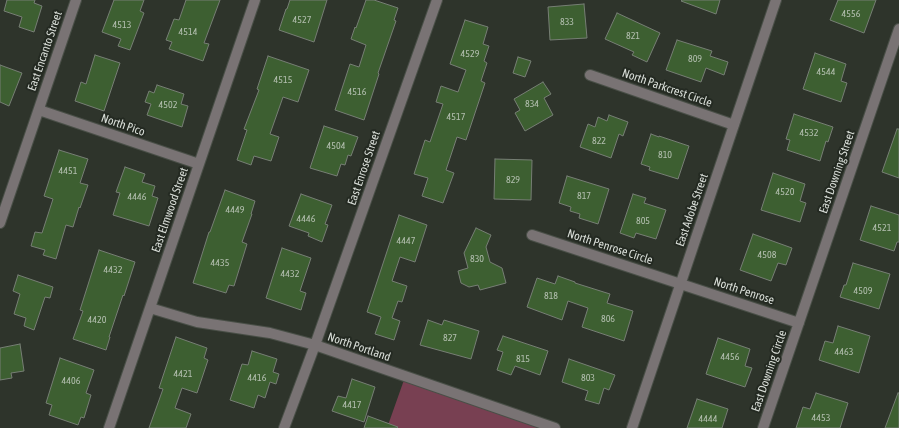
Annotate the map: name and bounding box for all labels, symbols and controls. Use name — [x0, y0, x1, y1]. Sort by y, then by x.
house number: 4556 — [842, 8, 860, 20]
street label: East Encanto Street — [25, 9, 65, 93]
house number: 4527 — [293, 14, 311, 26]
house number: 833 — [560, 16, 574, 28]
house number: 4513 — [113, 19, 131, 31]
house number: 4514 — [179, 26, 197, 38]
house number: 821 — [626, 30, 640, 42]
house number: 4529 — [461, 48, 479, 60]
house number: 809 — [688, 53, 702, 65]
street label: North Parkcrest Circle — [620, 66, 714, 110]
house number: 4544 — [817, 66, 835, 78]
house number: 4515 — [274, 74, 292, 86]
house number: 4516 — [348, 86, 366, 98]
house number: 834 — [525, 98, 539, 110]
house number: 4502 — [159, 99, 177, 111]
street label: North Pico — [99, 111, 147, 139]
house number: 4517 — [447, 111, 465, 123]
house number: 4532 — [800, 127, 818, 139]
street label: East Enrose Street — [345, 129, 383, 207]
street label: East Downing Street — [816, 129, 858, 215]
house number: 822 — [592, 135, 606, 147]
house number: 4504 — [327, 140, 345, 152]
house number: 810 — [658, 149, 672, 161]
house number: 4451 — [59, 165, 77, 177]
street label: East Elmwood Street — [149, 166, 191, 254]
street label: East Adobe Street — [673, 172, 711, 248]
house number: 829 — [506, 174, 520, 186]
house number: 4520 — [776, 186, 794, 198]
house number: 817 — [577, 190, 591, 202]
house number: 4446 — [128, 191, 146, 203]
house number: 4449 — [226, 204, 244, 216]
house number: 4446 — [297, 213, 315, 225]
house number: 805 — [636, 215, 650, 227]
house number: 4521 — [873, 222, 891, 234]
street label: North Penrose Circle — [565, 226, 655, 268]
house number: 4447 — [397, 235, 415, 247]
house number: 4508 — [758, 249, 776, 261]
house number: 830 — [470, 253, 484, 265]
house number: 4435 — [211, 257, 229, 269]
house number: 4432 — [104, 264, 122, 276]
house number: 4432 — [281, 268, 299, 280]
street label: North Penrose — [712, 274, 776, 308]
house number: 4509 — [854, 285, 872, 297]
house number: 818 — [544, 290, 558, 302]
house number: 806 — [601, 313, 615, 325]
house number: 4420 — [88, 314, 106, 326]
street label: East Downing Circle — [748, 328, 790, 414]
street label: North Portland — [326, 330, 392, 364]
house number: 827 — [443, 332, 457, 344]
house number: 4463 — [835, 346, 853, 358]
house number: 4456 — [721, 351, 739, 363]
house number: 815 — [516, 353, 530, 365]
house number: 4421 — [174, 368, 192, 380]
house number: 4416 — [248, 372, 266, 384]
house number: 803 — [581, 372, 595, 384]
house number: 4406 — [62, 375, 80, 387]
house number: 4417 — [343, 399, 361, 411]
house number: 4453 — [812, 412, 830, 424]
house number: 4444 — [699, 413, 717, 425]

